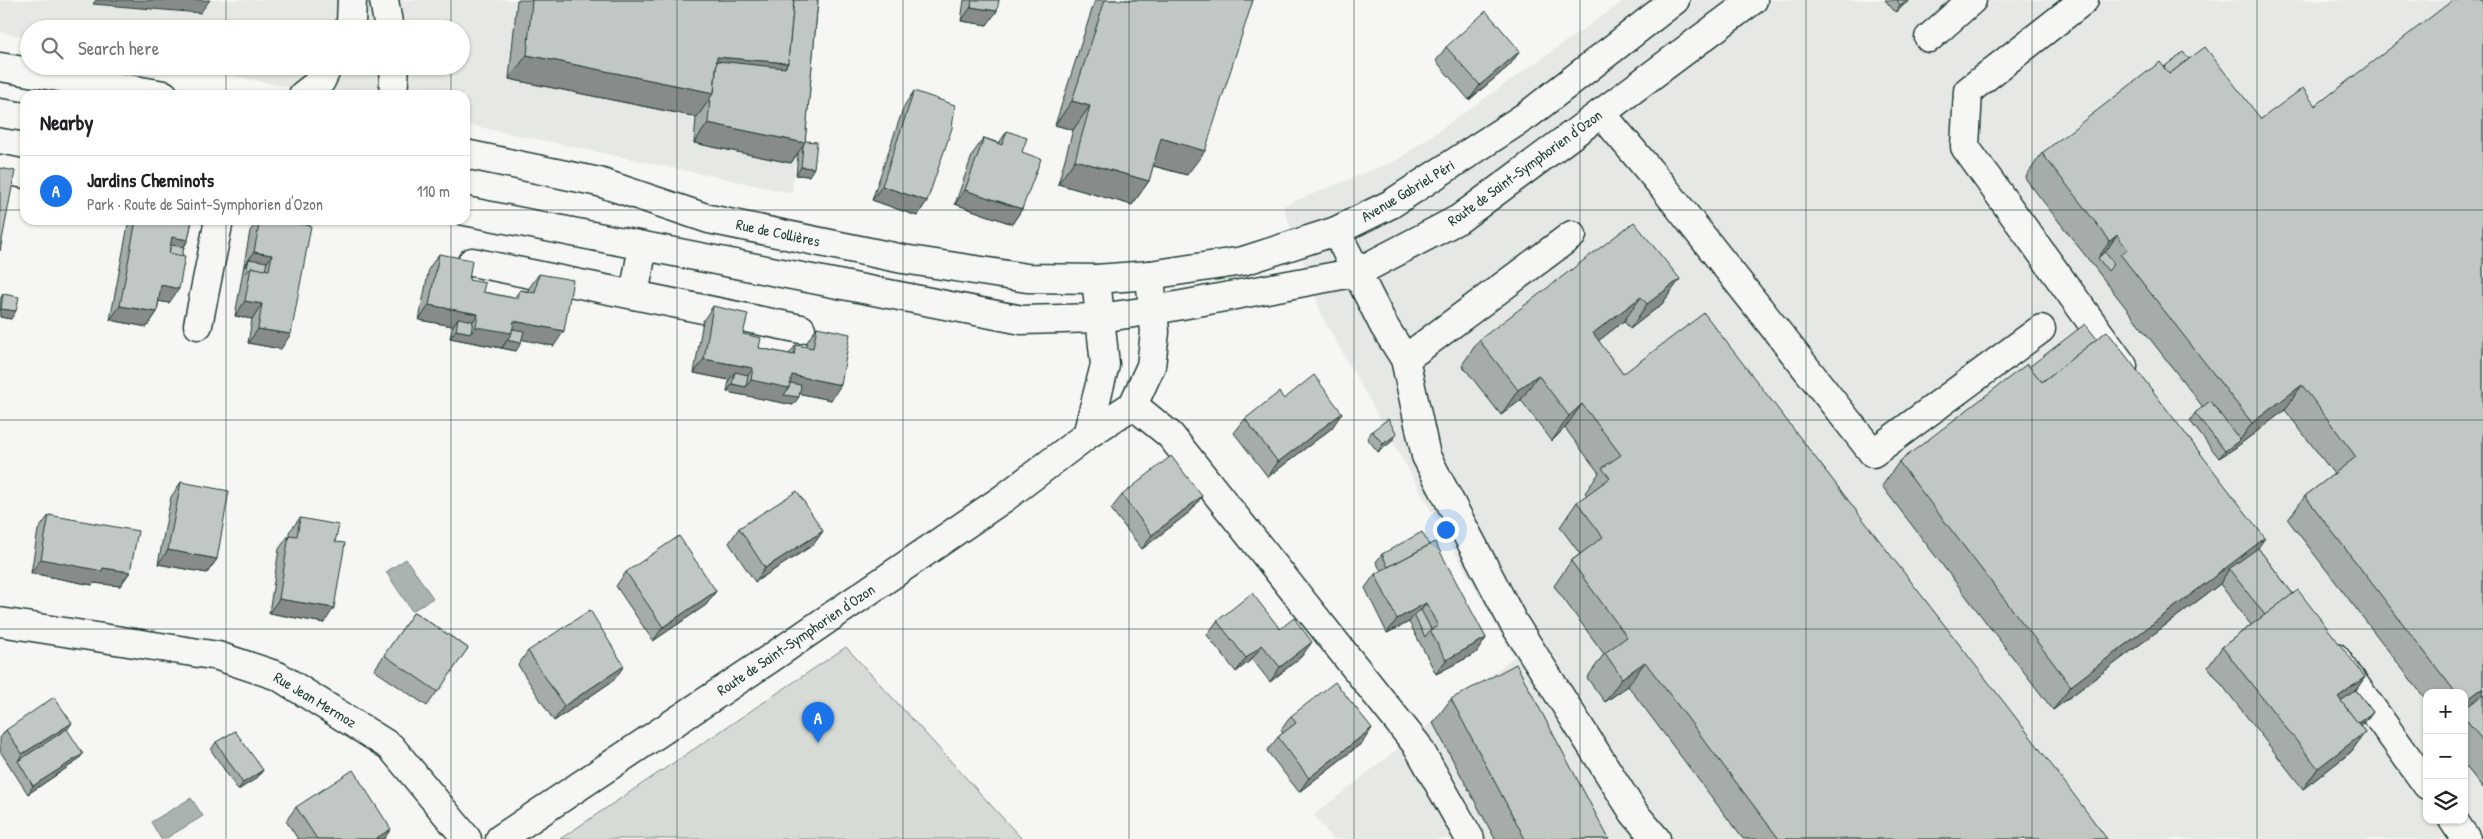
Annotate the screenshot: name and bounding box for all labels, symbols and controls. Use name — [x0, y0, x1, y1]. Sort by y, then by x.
search box — [20, 20, 470, 75]
icon: search — [38, 34, 66, 62]
text: Search here — [78, 35, 159, 61]
street label: Route de Saint-Symphorien d'Ozon — [1443, 104, 1606, 231]
text: Nearby — [40, 108, 93, 137]
street label: Avenue Gabriel Péri — [1357, 154, 1458, 227]
text: Jardins Cheminots — [87, 167, 214, 193]
text: A — [52, 180, 60, 202]
text: 110 m — [417, 180, 450, 202]
text: Park · Route de Saint-Symphorien d'Ozon — [87, 193, 323, 215]
street label: Rue de Collières — [734, 213, 822, 252]
your location — [1433, 517, 1459, 543]
street label: Route de Saint-Symphorien d'Ozon — [713, 579, 879, 700]
street label: Rue Jean Mermoz — [270, 667, 361, 733]
map controls — [2423, 689, 2468, 824]
button: + — [2423, 689, 2468, 734]
pin: A — [802, 702, 834, 743]
button: − — [2423, 734, 2468, 779]
button: layers — [2423, 779, 2468, 824]

